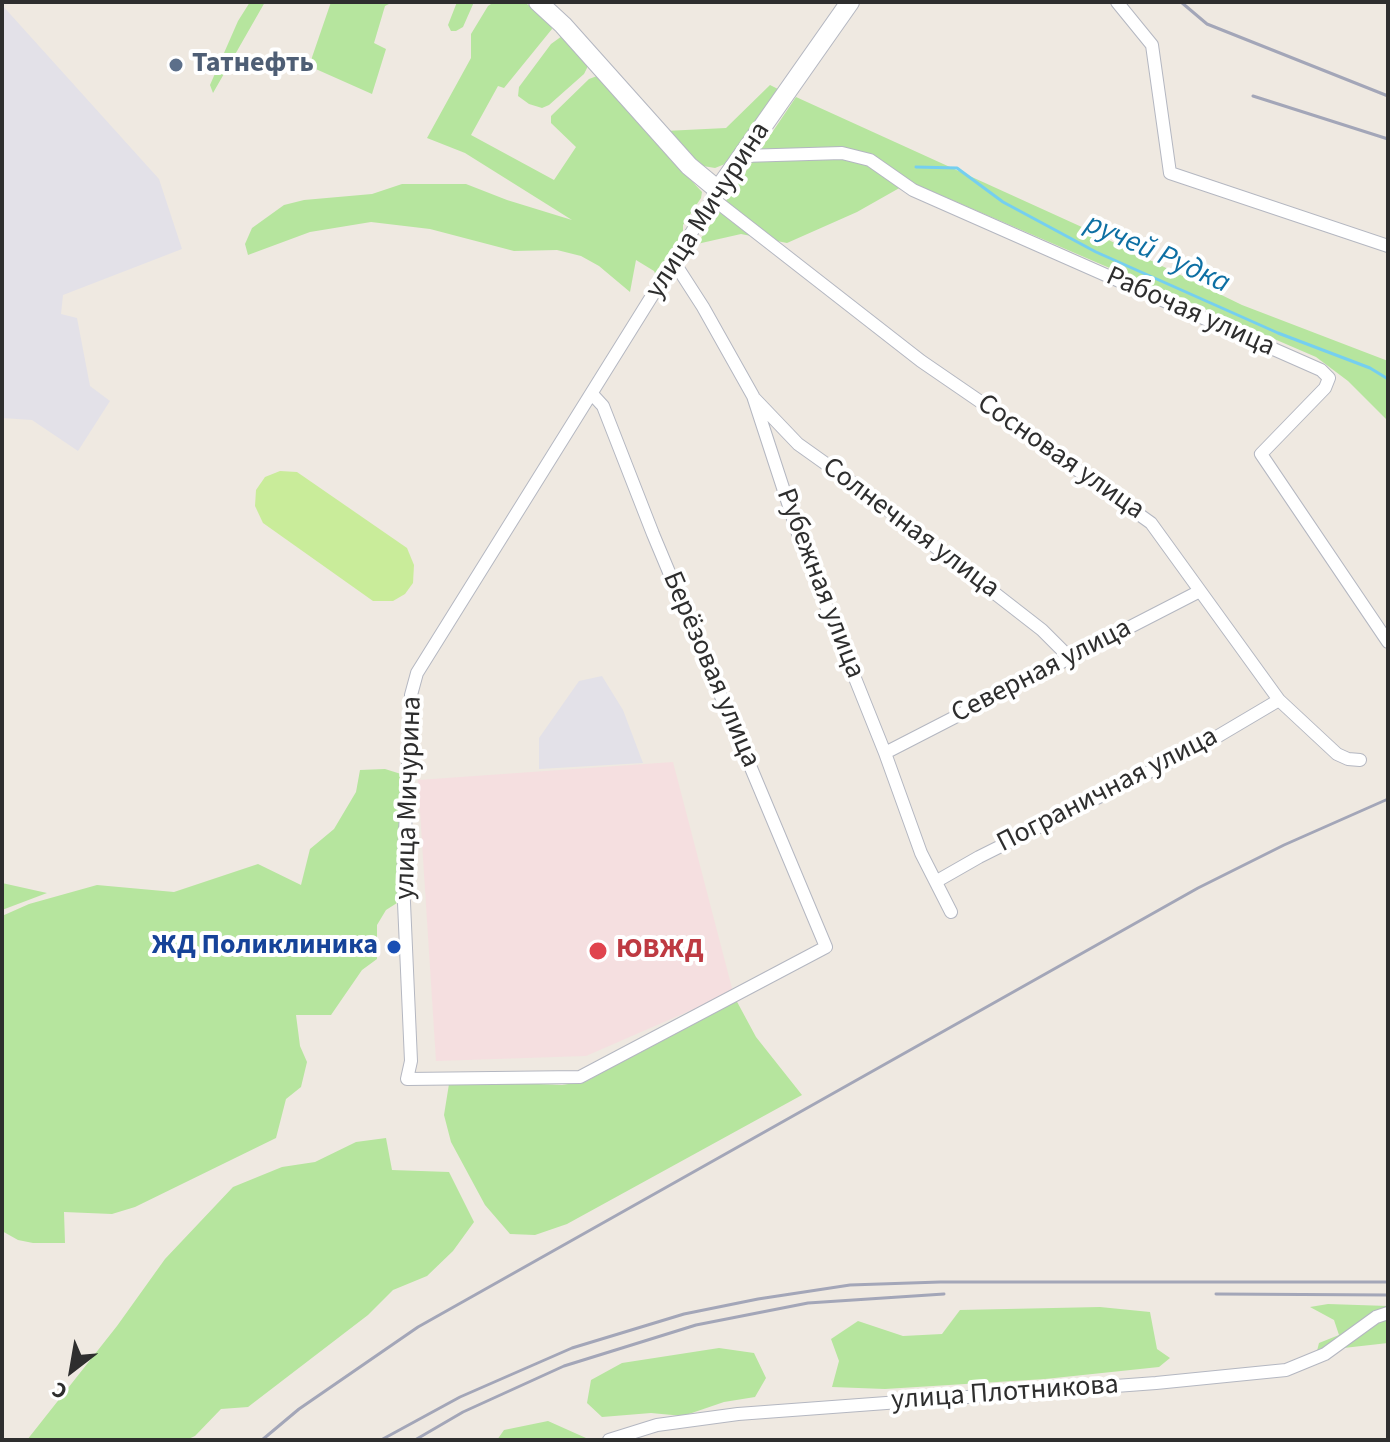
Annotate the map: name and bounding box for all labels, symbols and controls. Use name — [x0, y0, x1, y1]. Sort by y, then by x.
place label: Татнефть — [192, 48, 314, 82]
marker: Татнефть — [167, 56, 185, 74]
street label: улица Мичурина — [639, 116, 779, 306]
water label: ручей Рудка — [1079, 207, 1235, 303]
street label: Рабочая улица — [1100, 261, 1280, 365]
street label: Сосновая улица — [970, 388, 1150, 528]
street label: Солнечная улица — [815, 451, 1005, 607]
street label: Рубежная улица — [767, 484, 871, 684]
street label: Берёзовая улица — [654, 567, 766, 773]
street label: Северная улица — [947, 612, 1137, 732]
street label: улица Мичурина — [390, 696, 430, 900]
street label: Пограничная улица — [992, 721, 1224, 861]
place label: ЖД Поликлиника — [152, 930, 378, 964]
place label: ЮВЖД — [616, 934, 703, 968]
marker: ЖД Поликлиника — [385, 938, 403, 956]
marker: ЮВЖД — [587, 940, 609, 962]
north arrow — [32, 1330, 112, 1410]
street label: улица Плотникова — [890, 1369, 1120, 1419]
text: С — [46, 1374, 73, 1408]

